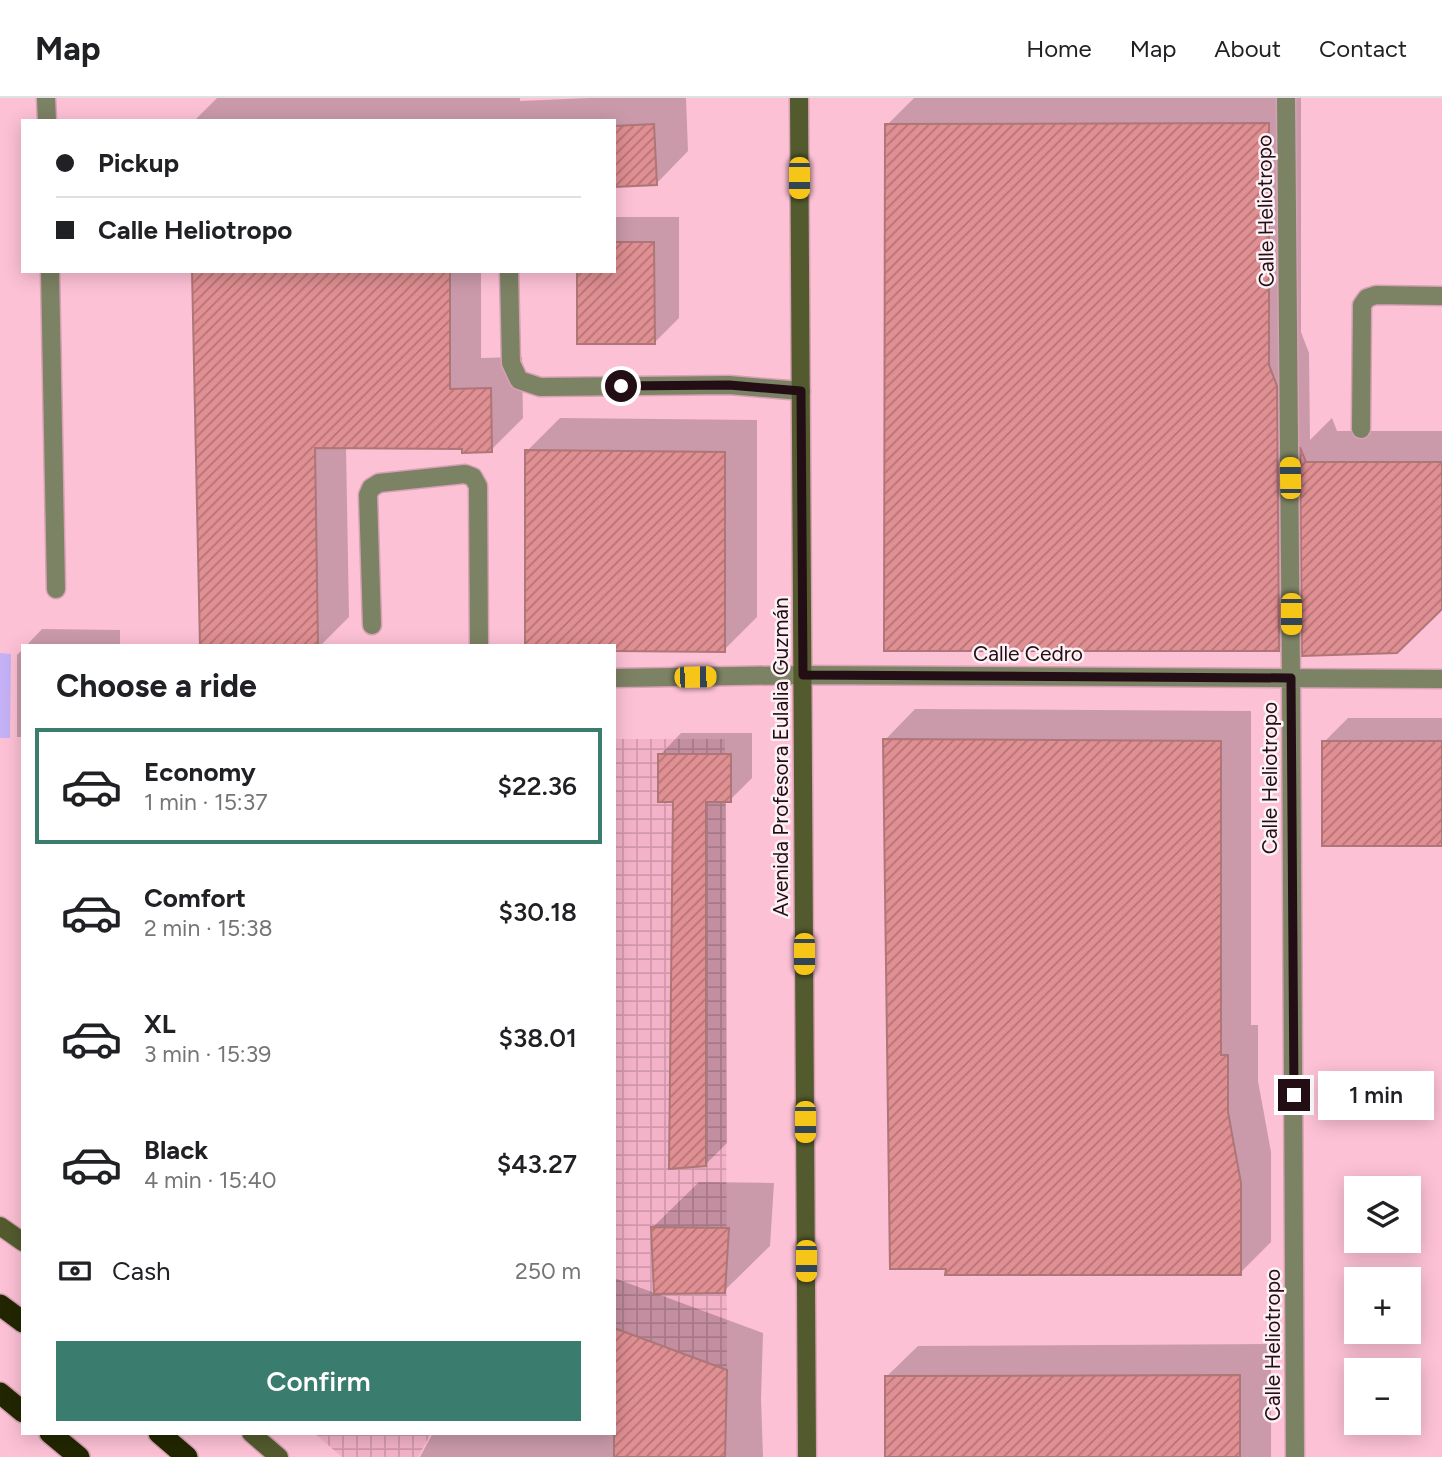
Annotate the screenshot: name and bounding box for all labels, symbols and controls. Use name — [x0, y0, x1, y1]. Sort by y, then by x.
text: Map — [35, 29, 101, 68]
text: Home — [1026, 34, 1092, 63]
text: Map — [1130, 34, 1176, 63]
text: About — [1214, 34, 1281, 63]
text: Contact — [1319, 34, 1407, 63]
street label: Calle Heliotropo — [1251, 135, 1279, 287]
text: Pickup — [98, 147, 179, 179]
car — [789, 157, 810, 199]
text: Calle Heliotropo — [98, 214, 292, 246]
route start — [605, 370, 637, 402]
car — [1280, 457, 1301, 499]
car — [1281, 593, 1302, 635]
street label: Avenida Profesora Eulalia Guzmán — [768, 597, 793, 917]
street label: Calle Cedro — [973, 641, 1083, 666]
car — [674, 666, 717, 688]
text: Choose a ride — [56, 667, 257, 705]
street label: Calle Heliotropo — [1257, 702, 1282, 854]
icon: car — [60, 755, 123, 818]
text: Economy — [144, 756, 256, 788]
text: $22.36 — [498, 770, 577, 802]
text: 1 min · 15:37 — [144, 788, 268, 816]
icon: car — [60, 881, 123, 944]
text: Comfort — [144, 882, 246, 914]
text: $30.18 — [499, 896, 577, 928]
text: 2 min · 15:38 — [144, 914, 273, 942]
car — [794, 933, 815, 975]
icon: car — [60, 1007, 123, 1070]
text: XL — [144, 1008, 176, 1040]
text: $38.01 — [499, 1022, 577, 1054]
text: 3 min · 15:39 — [144, 1040, 271, 1068]
callout: 1 min — [1318, 1070, 1434, 1119]
route end — [1278, 1079, 1310, 1111]
text: 1 min — [1349, 1081, 1403, 1109]
car — [795, 1101, 816, 1143]
icon: car — [60, 1133, 123, 1196]
text: Black — [144, 1134, 208, 1166]
text: $43.27 — [497, 1148, 577, 1180]
text: 4 min · 15:40 — [144, 1166, 276, 1194]
map controls — [1344, 1176, 1421, 1435]
button: layers — [1344, 1176, 1421, 1253]
car — [796, 1240, 817, 1282]
icon: cash — [56, 1252, 94, 1290]
text: Cash — [112, 1255, 171, 1287]
text: 250 m — [515, 1257, 581, 1285]
button: + — [1344, 1267, 1421, 1344]
street label: Calle Heliotropo — [1260, 1269, 1285, 1421]
button: Confirm — [56, 1341, 581, 1421]
button: − — [1344, 1358, 1421, 1435]

